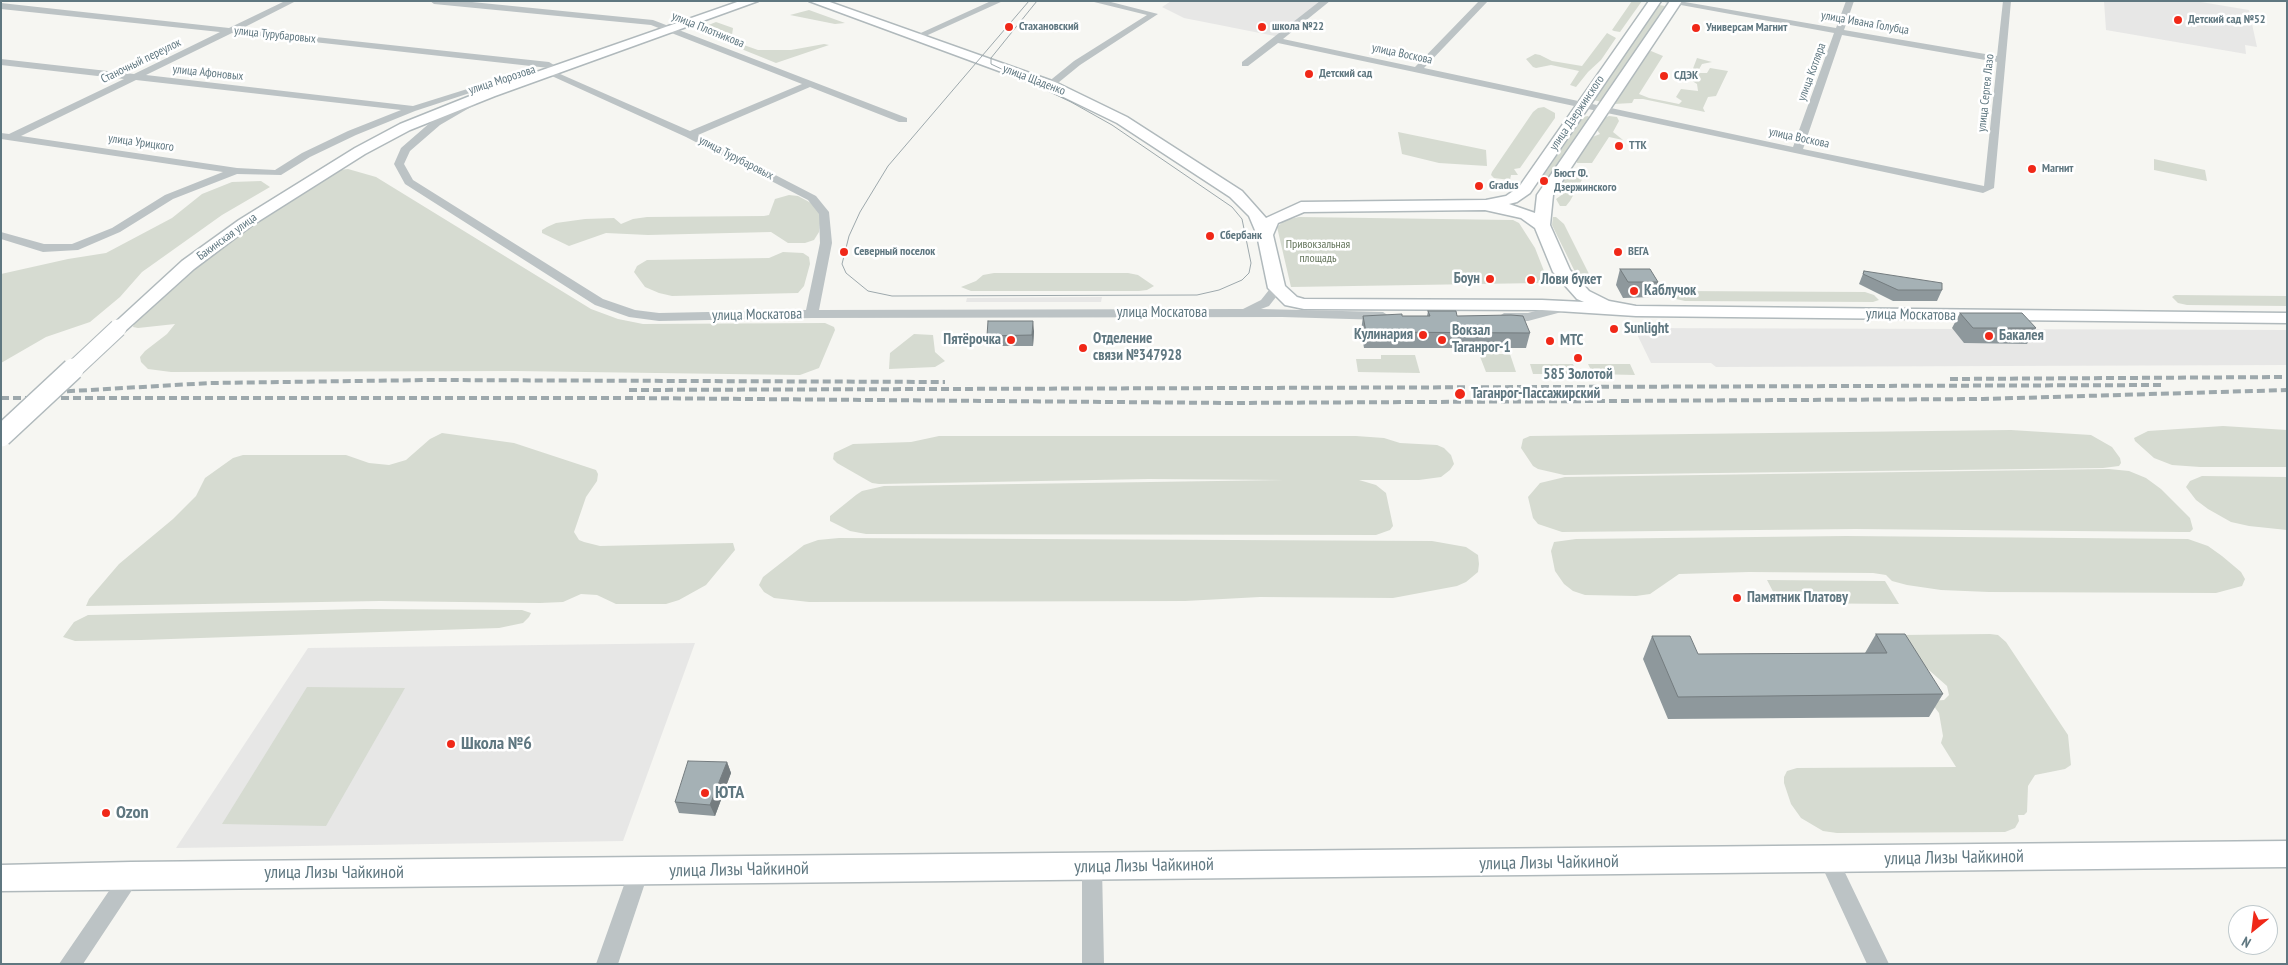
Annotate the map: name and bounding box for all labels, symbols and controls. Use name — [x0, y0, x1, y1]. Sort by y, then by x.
street label: улица Ивана Голубца — [1820, 8, 1910, 38]
street label: улица Плотникова — [670, 9, 746, 51]
place label: Детский сад №52 — [2188, 13, 2265, 27]
marker: Детский сад №52 — [2172, 14, 2184, 26]
place label: Стахановский — [1019, 20, 1079, 34]
place label: школа №22 — [1272, 20, 1324, 34]
marker: Стахановский — [1003, 21, 1015, 33]
marker: школа №22 — [1256, 21, 1268, 33]
place label: Универсам Магнит — [1706, 21, 1787, 35]
marker: Универсам Магнит — [1690, 22, 1702, 34]
street label: улица Турубаровых — [233, 24, 317, 46]
street label: Станочный переулок — [99, 35, 183, 87]
street label: улица Воскова — [1370, 41, 1434, 67]
street label: улица Котляра — [1795, 41, 1829, 103]
street label: улица Сергея Лазо — [1975, 53, 1997, 133]
street label: улица Щаденко — [1001, 61, 1067, 99]
street label: улица Афоновых — [172, 62, 244, 84]
street label: улица Морозова — [467, 62, 537, 98]
place label: Детский сад — [1319, 67, 1372, 81]
marker: Детский сад — [1303, 68, 1315, 80]
place label: СДЭК — [1674, 69, 1698, 83]
marker: СДЭК — [1658, 70, 1670, 82]
street label: улица Дзержинского — [1547, 73, 1607, 153]
street label: улица Воскова — [1767, 125, 1831, 151]
street label: улица Урицкого — [107, 131, 175, 155]
street label: улица Турубаровых — [696, 133, 776, 183]
place label: ТТК — [1629, 139, 1647, 153]
marker: ТТК — [1613, 140, 1625, 152]
place label: Магнит — [2042, 162, 2073, 176]
marker: Магнит — [2026, 163, 2038, 175]
place label: Бюст Ф. Дзержинского — [1554, 167, 1617, 195]
marker: Бюст Ф. Дзержинского — [1538, 175, 1550, 187]
place label: Gradus — [1489, 179, 1518, 193]
marker: Gradus — [1473, 180, 1485, 192]
street label: Бакинская улица — [194, 210, 260, 264]
place label: Сбербанк — [1220, 229, 1262, 243]
marker: Сбербанк — [1204, 230, 1216, 242]
park label: Привокзальная площадь — [1286, 238, 1350, 266]
place label: Северный поселок — [854, 245, 935, 259]
place label: ВЕГА — [1628, 245, 1649, 259]
marker: Северный поселок — [838, 246, 850, 258]
marker: ВЕГА — [1612, 246, 1624, 258]
place label: Боун — [1454, 270, 1480, 288]
place label: Лови букет — [1541, 271, 1602, 289]
marker: Боун — [1484, 273, 1496, 285]
marker: Лови букет — [1525, 274, 1537, 286]
place label: Каблучок — [1644, 282, 1696, 300]
marker: Каблучок — [1628, 285, 1640, 297]
street label: улица Москатова — [1117, 304, 1207, 322]
street label: улица Москатова — [712, 305, 802, 325]
street label: улица Москатова — [1866, 305, 1956, 325]
place label: Sunlight — [1624, 320, 1669, 338]
place label: Вокзал Таганрог-1 — [1452, 322, 1511, 357]
marker: Sunlight — [1608, 323, 1620, 335]
place label: Кулинария — [1354, 326, 1413, 344]
place label: Бакалея — [1999, 327, 2044, 345]
marker: Кулинария — [1417, 329, 1429, 341]
place label: Отделение связи №347928 — [1093, 330, 1182, 365]
marker: Бакалея — [1983, 330, 1995, 342]
place label: Пятёрочка — [943, 331, 1001, 349]
place label: МТС — [1560, 332, 1583, 350]
marker: Пятёрочка — [1005, 334, 1017, 346]
marker: Вокзал Таганрог-1 — [1436, 334, 1448, 346]
marker: МТС — [1544, 335, 1556, 347]
marker: Отделение связи №347928 — [1077, 342, 1089, 354]
marker: 585 Золотой — [1572, 352, 1584, 364]
place label: 585 Золотой — [1543, 366, 1613, 384]
place label: Таганрог-Пассажирский — [1471, 385, 1600, 403]
marker: Таганрог-Пассажирский — [1453, 387, 1467, 401]
place label: Памятник Платову — [1747, 589, 1848, 607]
marker: Памятник Платову — [1731, 592, 1743, 604]
place label: Школа №6 — [461, 733, 532, 755]
marker: Школа №6 — [445, 738, 457, 750]
place label: ЮТА — [715, 782, 744, 804]
marker: ЮТА — [699, 787, 711, 799]
place label: Ozon — [116, 802, 149, 824]
marker: Ozon — [100, 807, 112, 819]
street label: улица Лизы Чайкиной — [1884, 846, 2024, 870]
street label: улица Лизы Чайкиной — [1479, 851, 1619, 875]
street label: улица Лизы Чайкиной — [1074, 854, 1214, 878]
street label: улица Лизы Чайкиной — [669, 858, 809, 882]
street label: улица Лизы Чайкиной — [264, 862, 404, 884]
north arrow — [2228, 905, 2278, 955]
text: N — [2239, 933, 2254, 952]

